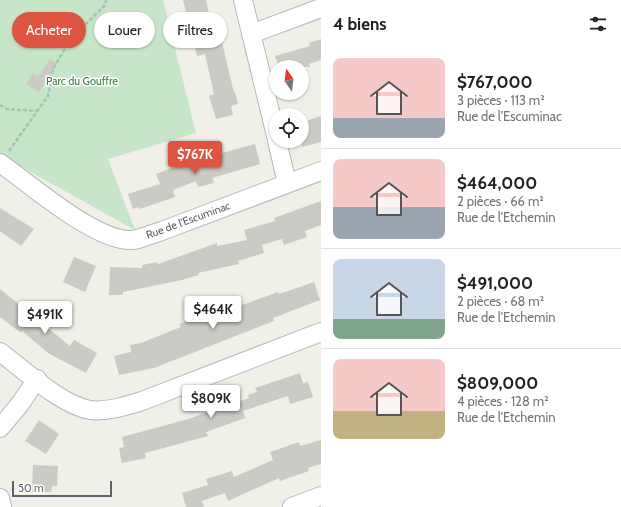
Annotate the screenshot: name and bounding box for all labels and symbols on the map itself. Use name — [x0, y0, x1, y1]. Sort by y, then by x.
north arrow — [269, 60, 309, 100]
park label: Parc du Gouffre — [46, 74, 118, 88]
pin: $767K — [167, 141, 223, 175]
street label: Rue de l'Escuminac — [144, 198, 232, 242]
pin: $464K — [185, 296, 241, 330]
pin: $491K — [17, 301, 73, 335]
pin: $809K — [183, 385, 239, 419]
scale bar — [12, 479, 112, 498]

